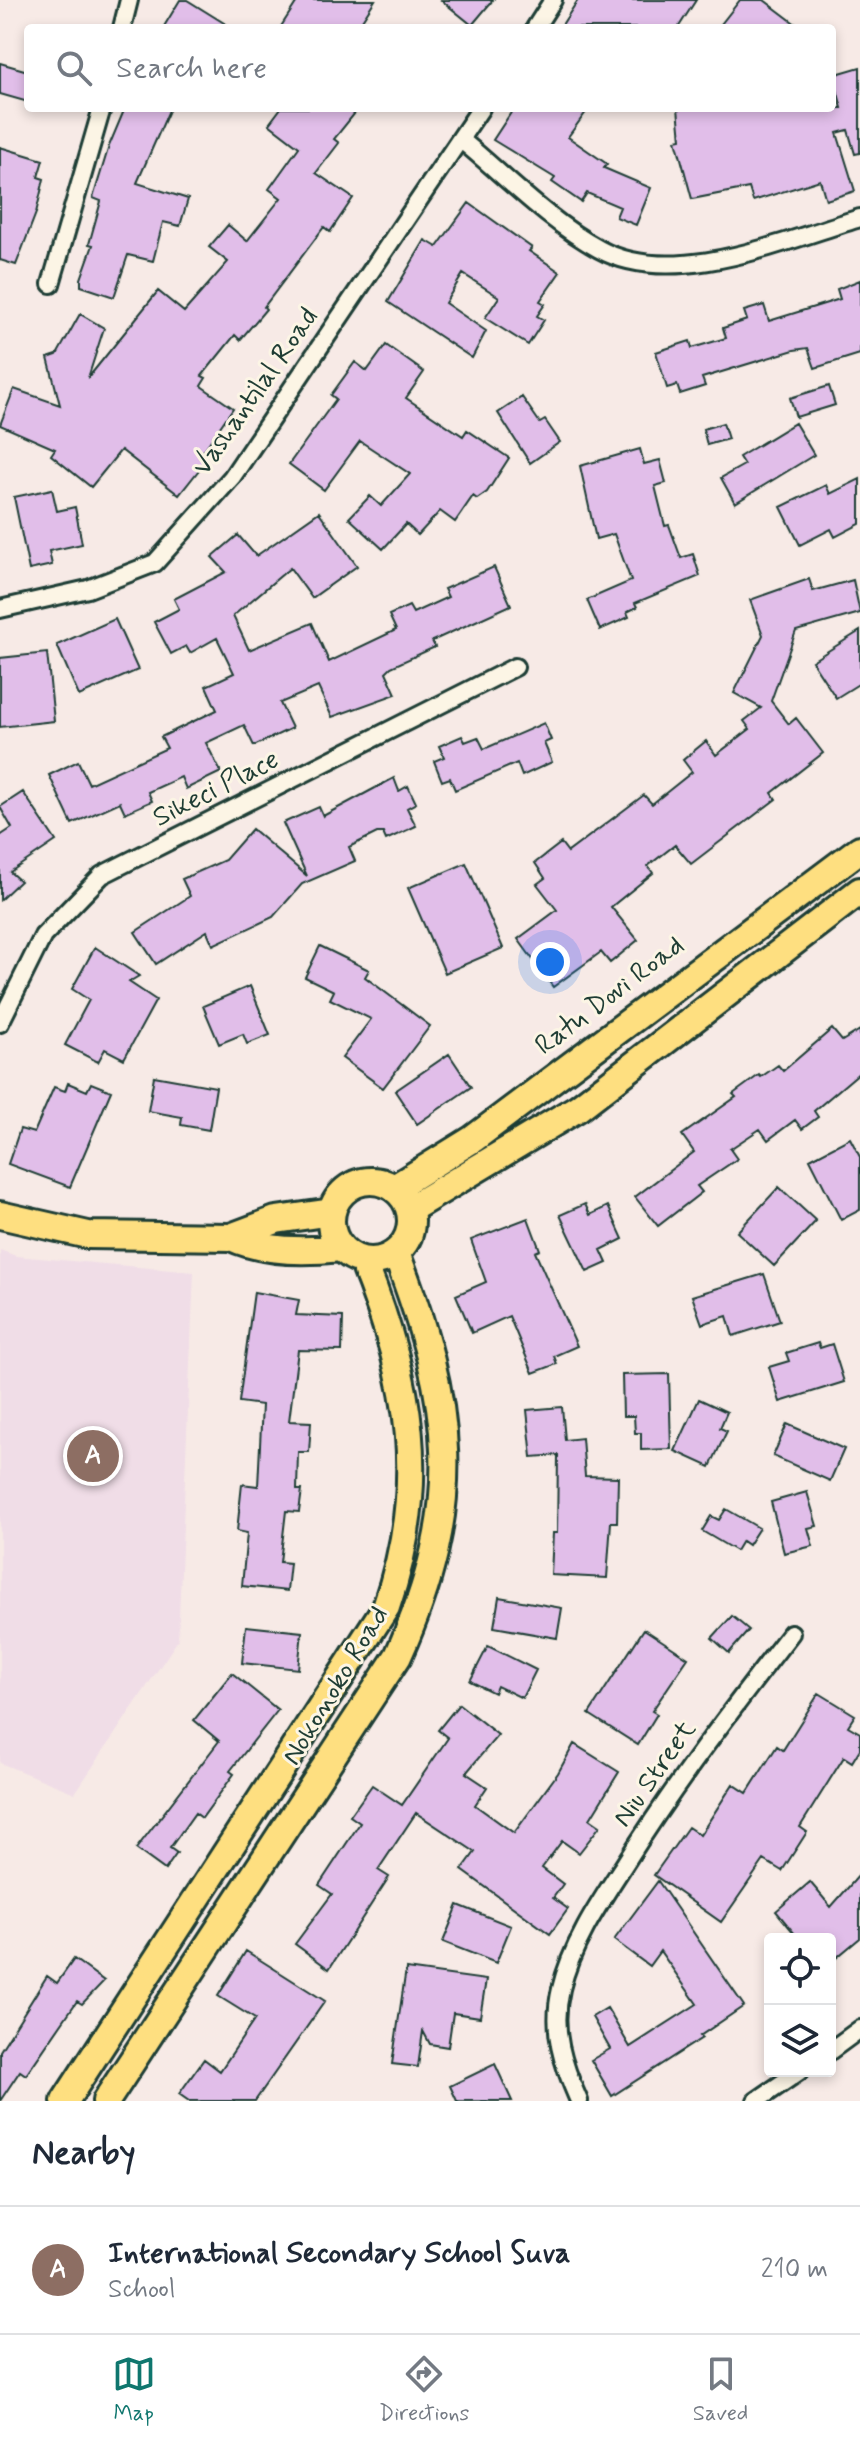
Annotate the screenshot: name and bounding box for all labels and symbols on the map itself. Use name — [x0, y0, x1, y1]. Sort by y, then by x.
street label: Vashantilal Road — [184, 301, 328, 483]
street label: Sikeci Place — [147, 741, 285, 837]
street label: Ratu Dovi Road — [528, 928, 692, 1064]
your location — [530, 942, 570, 982]
pin: A — [67, 1426, 119, 1486]
street label: Nokonoko Road — [274, 1600, 398, 1772]
street label: Niu Street — [605, 1713, 706, 1835]

